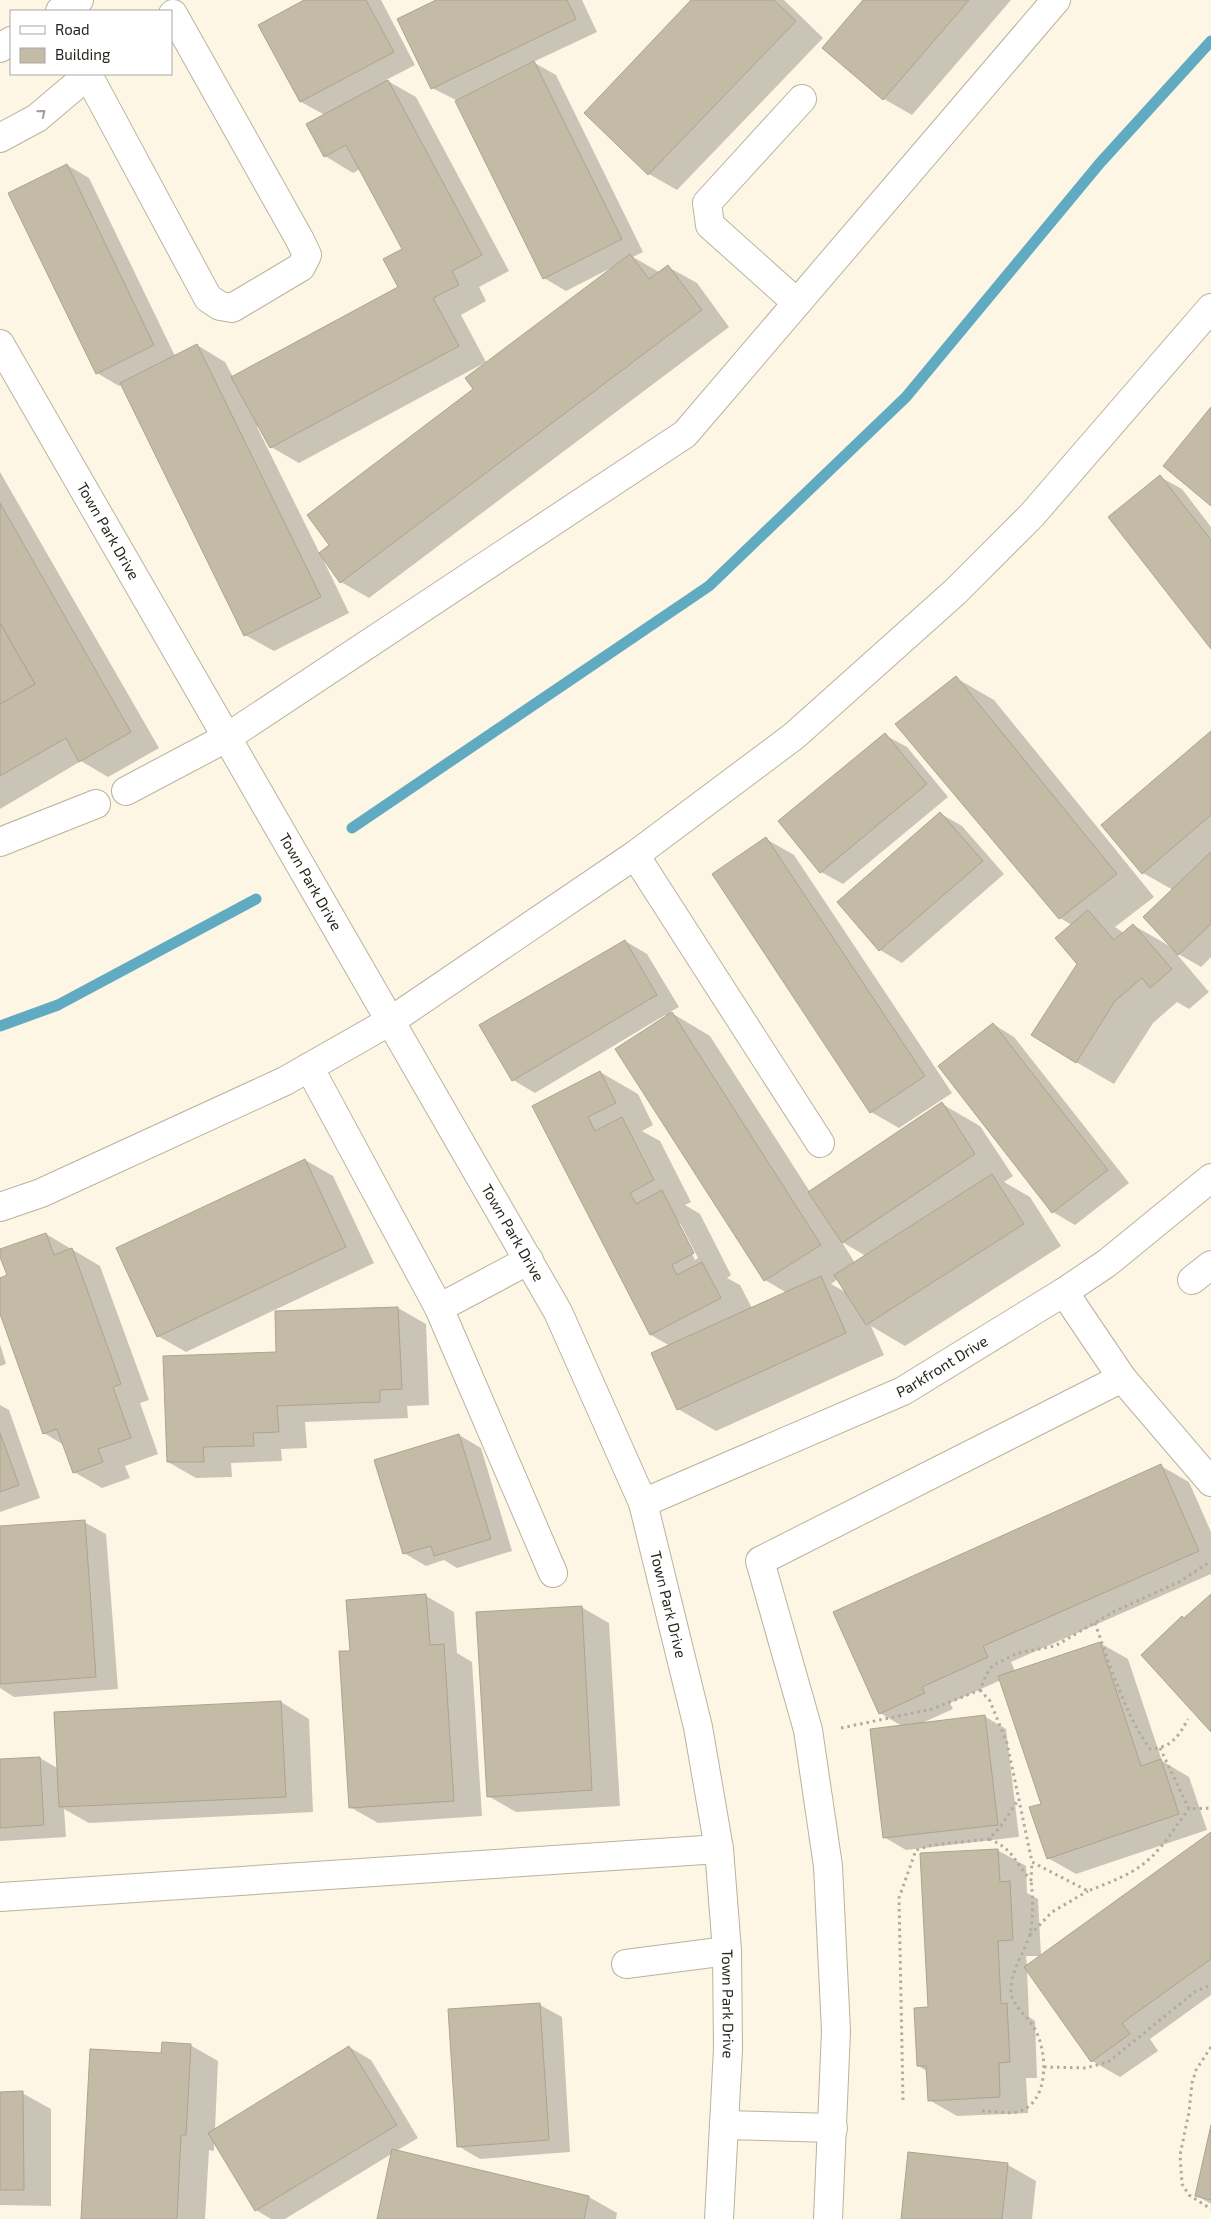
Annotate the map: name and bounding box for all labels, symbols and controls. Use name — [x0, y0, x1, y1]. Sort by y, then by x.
legend — [10, 10, 172, 75]
text: Road — [55, 20, 90, 38]
text: Building — [55, 45, 111, 63]
one-way arrow — [36, 111, 45, 119]
street label: Town Park Drive — [74, 479, 144, 583]
street label: Town Park Drive — [276, 830, 346, 933]
street label: Town Park Drive — [478, 1180, 548, 1284]
street label: Parkfront Drive — [893, 1331, 991, 1401]
street label: Town Park Drive — [647, 1549, 691, 1660]
street label: Town Park Drive — [719, 1949, 738, 2059]

